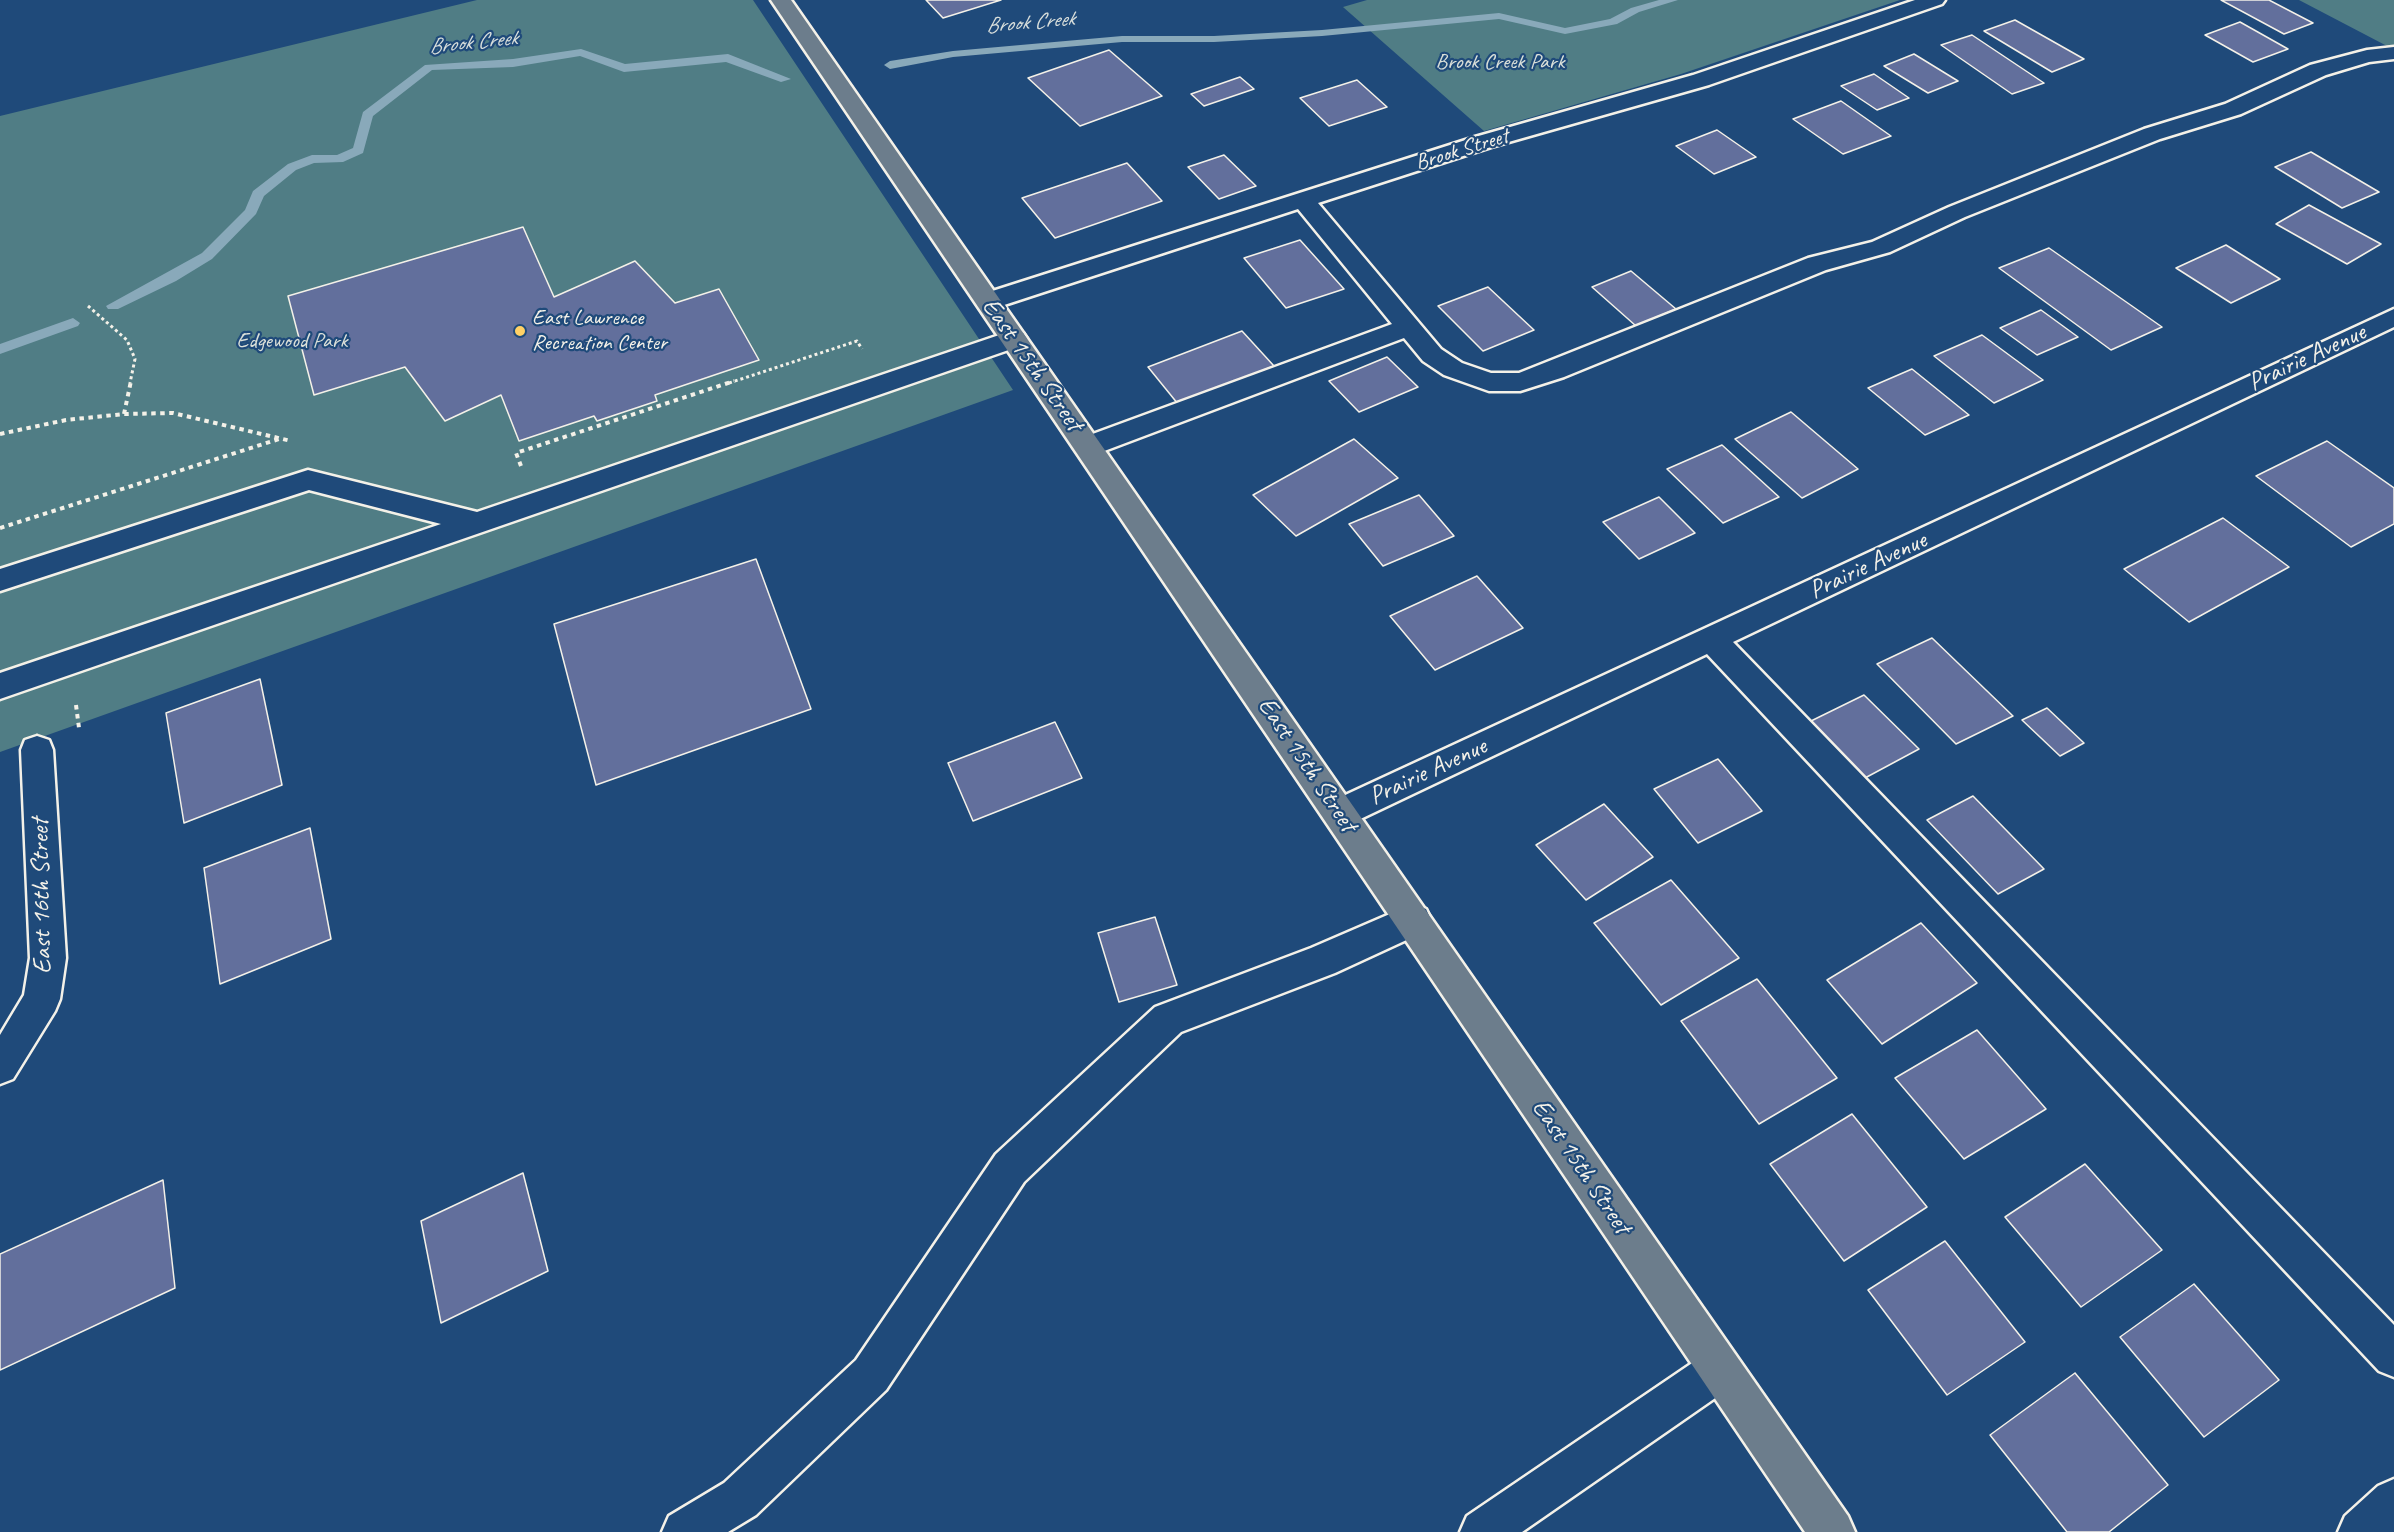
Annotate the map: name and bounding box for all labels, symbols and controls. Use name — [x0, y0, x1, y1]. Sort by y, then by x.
water label: Brook Creek — [985, 6, 1075, 40]
water label: Brook Creek — [427, 25, 519, 61]
park label: Brook Creek Park — [1435, 49, 1565, 75]
street label: Brook Street — [1412, 123, 1512, 177]
street label: East 15th Street — [975, 292, 1089, 438]
place label: East Lawrence Recreation Center — [532, 305, 667, 356]
street label: Prairie Avenue — [2243, 317, 2371, 399]
marker: East Lawrence Recreation Center — [513, 324, 527, 338]
park label: Edgewood Park — [236, 328, 348, 354]
street label: Prairie Avenue — [1804, 525, 1932, 607]
street label: East 15th Street — [1251, 692, 1363, 838]
street label: Prairie Avenue — [1364, 731, 1492, 813]
street label: East 16th Street — [25, 818, 59, 974]
street label: East 15th Street — [1525, 1094, 1637, 1240]

